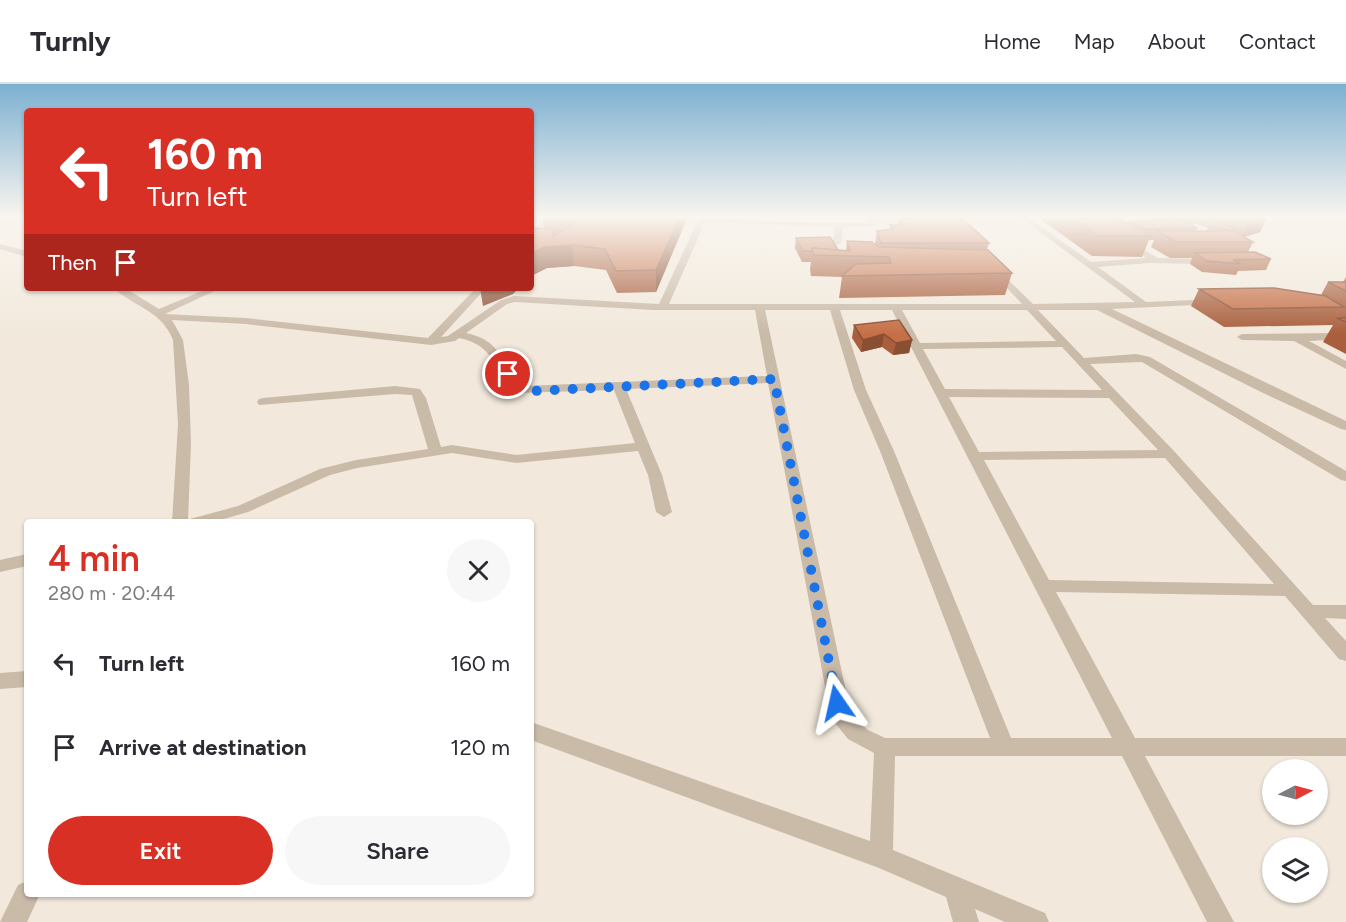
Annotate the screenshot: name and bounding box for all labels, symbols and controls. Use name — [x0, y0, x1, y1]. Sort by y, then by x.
text: Turnly — [30, 24, 111, 58]
text: Home — [984, 29, 1041, 54]
text: Map — [1074, 29, 1115, 54]
text: About — [1148, 29, 1206, 54]
text: Contact — [1239, 29, 1316, 54]
text: 160 m — [147, 129, 263, 180]
icon: left — [48, 132, 126, 210]
text: Turn left — [147, 180, 247, 213]
icon: arrive — [109, 246, 142, 279]
text: Then — [48, 249, 97, 276]
pin — [482, 348, 533, 399]
icon: arrive — [491, 357, 524, 390]
text: 4 min — [48, 537, 140, 580]
button: close — [447, 539, 510, 602]
text: 280 m · 20:44 — [48, 581, 175, 605]
icon: left — [48, 647, 81, 680]
text: Turn left — [99, 650, 185, 677]
text: 160 m — [450, 650, 510, 677]
position arrow — [805, 671, 869, 735]
icon: arrive — [48, 731, 81, 764]
text: Arrive at destination — [99, 734, 307, 761]
text: 120 m — [450, 734, 510, 761]
north arrow — [1262, 759, 1328, 825]
map controls — [1262, 759, 1328, 903]
button: Exit — [48, 816, 273, 885]
button: Share — [285, 816, 510, 885]
button: layers — [1262, 837, 1328, 903]

